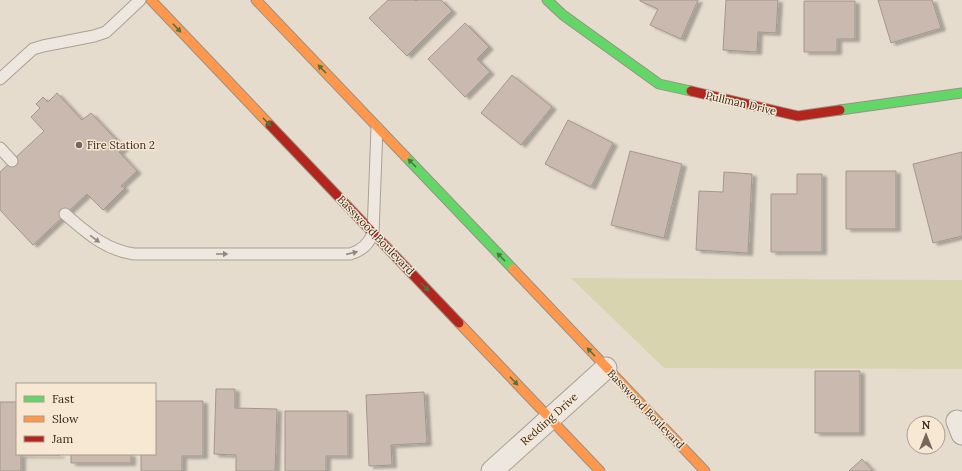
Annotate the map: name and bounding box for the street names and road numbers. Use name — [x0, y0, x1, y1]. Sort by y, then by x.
street label: Pullman Drive — [704, 88, 778, 118]
street label: Basswood Boulevard — [335, 192, 418, 278]
street label: Basswood Boulevard — [605, 366, 688, 452]
street label: Redding Drive — [518, 390, 581, 448]

